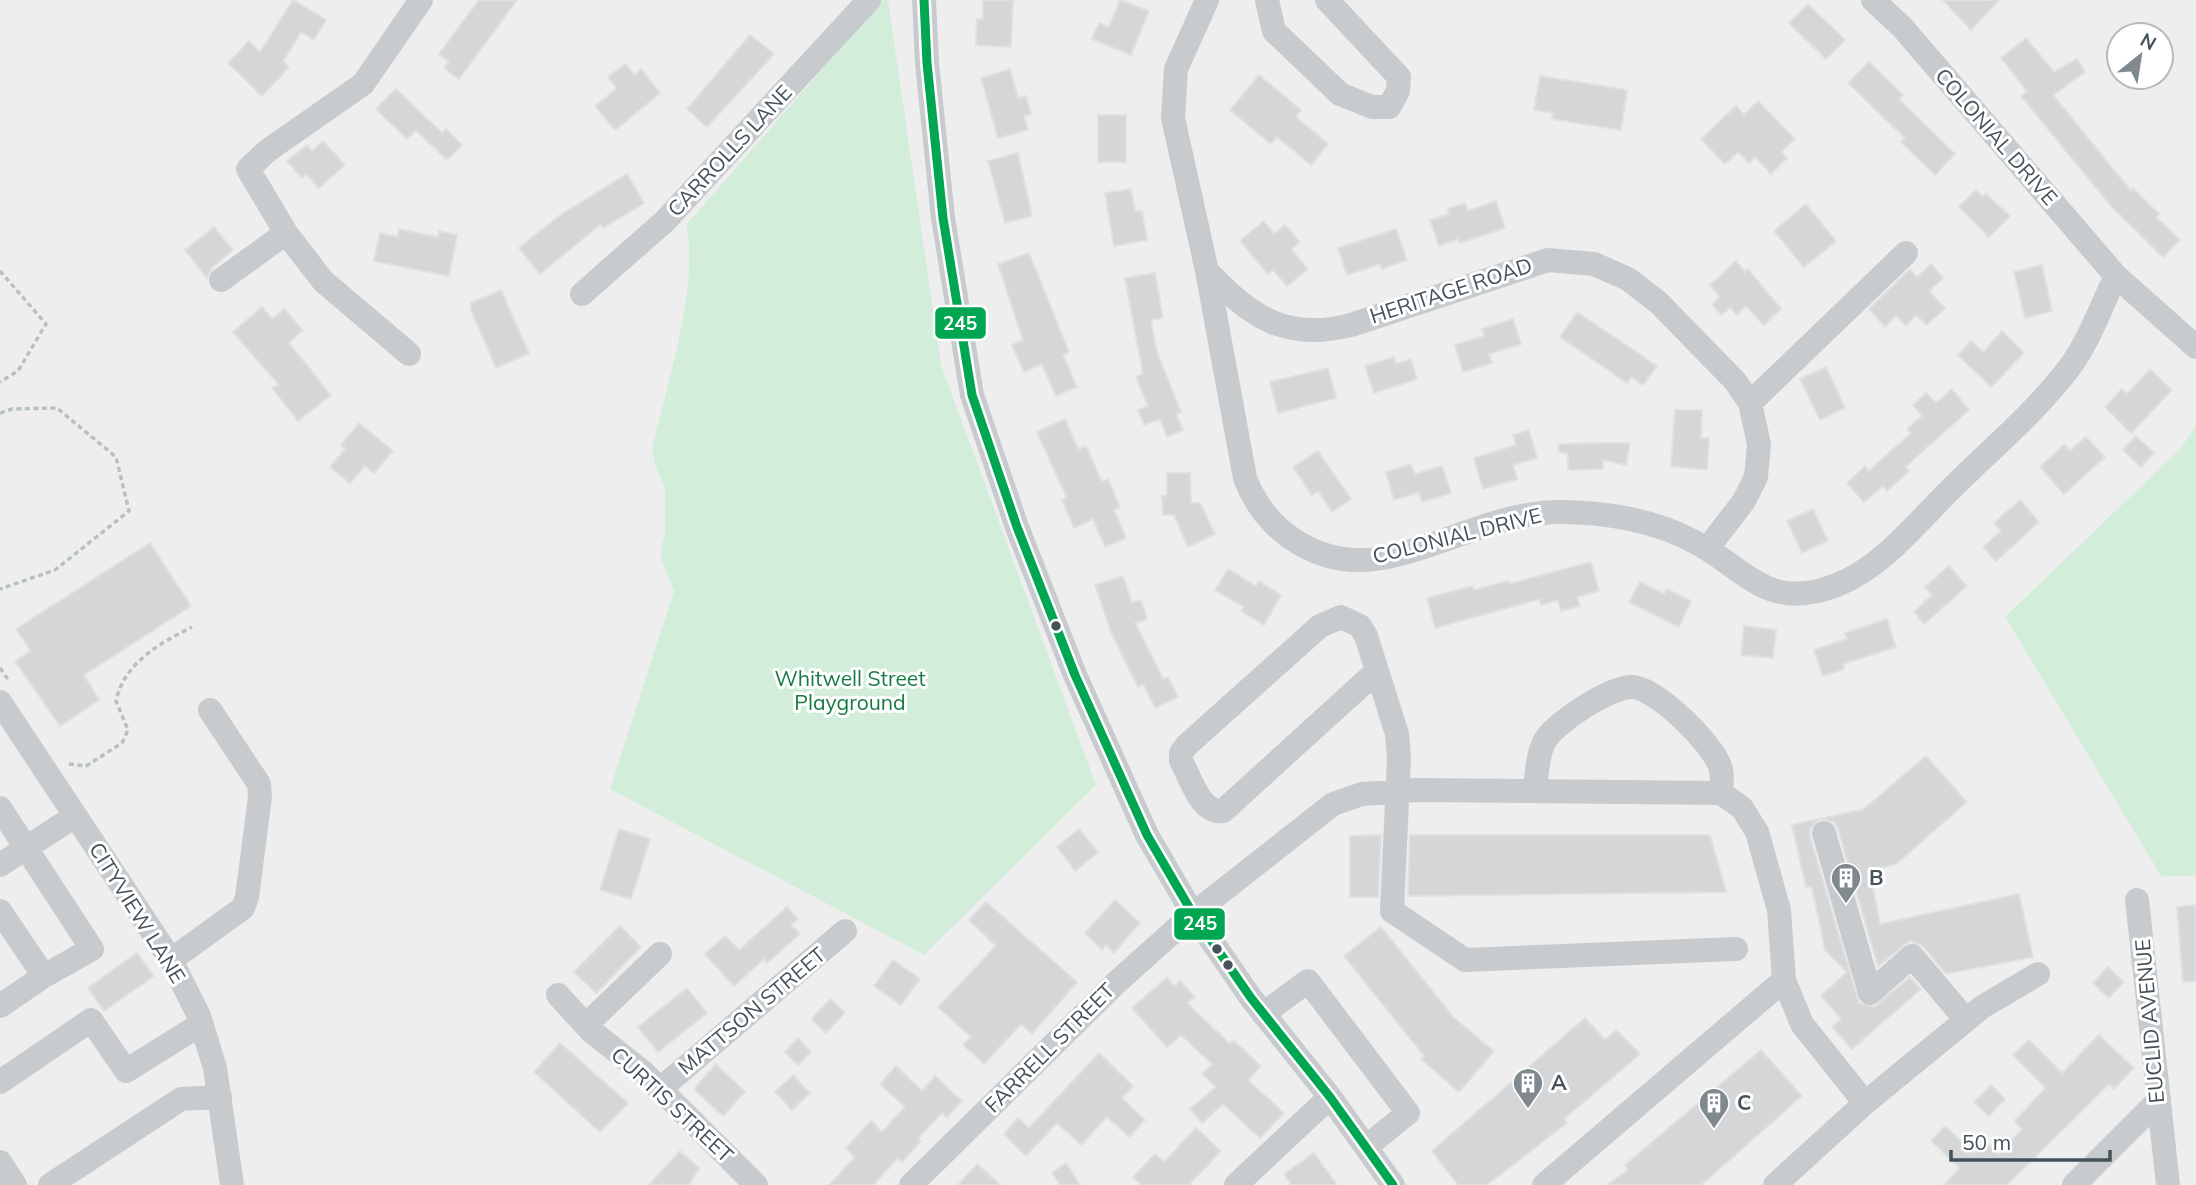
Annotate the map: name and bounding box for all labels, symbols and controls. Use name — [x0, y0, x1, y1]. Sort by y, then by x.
north arrow — [2105, 21, 2175, 91]
text: N — [2136, 27, 2161, 55]
street label: COLONIAL DRIVE — [1930, 62, 2063, 210]
street label: CARROLLS LANE — [662, 79, 797, 221]
street label: HERITAGE ROAD — [1366, 252, 1535, 329]
line badge: 245 — [934, 306, 987, 340]
text: 245 — [943, 311, 977, 335]
street label: COLONIAL DRIVE — [1370, 501, 1544, 569]
unlabelled marker — [1049, 619, 1063, 633]
park label: Whitwell Street Playground — [774, 665, 926, 715]
street label: CITYVIEW LANE — [84, 837, 192, 988]
building icon: B — [1829, 861, 1863, 905]
place label: B — [1869, 864, 1884, 890]
line badge: 245 — [1173, 907, 1226, 941]
text: 245 — [1183, 911, 1217, 935]
street label: EUCLID AVENUE — [2129, 938, 2169, 1104]
street label: MATTSON STREET — [672, 941, 831, 1079]
unlabelled marker — [1210, 942, 1224, 956]
unlabelled marker — [1221, 958, 1235, 972]
street label: FARRELL STREET — [979, 977, 1120, 1118]
street label: CURTIS STREET — [606, 1041, 739, 1168]
building icon: A — [1511, 1066, 1545, 1110]
place label: A — [1551, 1069, 1567, 1095]
building icon: C — [1697, 1086, 1731, 1130]
place label: C — [1737, 1089, 1751, 1115]
scale bar — [1951, 1118, 2110, 1162]
text: 50 m — [1962, 1129, 2011, 1155]

